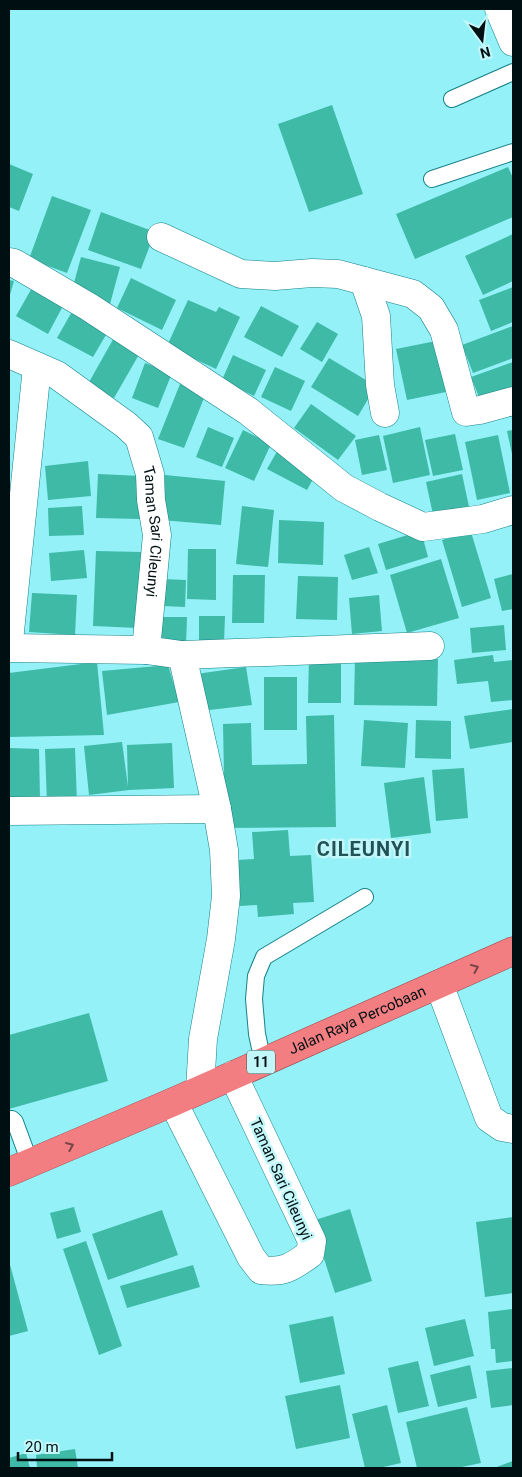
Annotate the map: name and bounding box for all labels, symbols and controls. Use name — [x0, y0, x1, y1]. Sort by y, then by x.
north arrow — [457, 15, 507, 65]
text: N — [479, 44, 492, 62]
street label: Taman Sari Cileunyi — [139, 464, 166, 598]
district label: CILEUNYI — [317, 837, 411, 861]
one-way arrow — [470, 963, 479, 974]
street label: Jalan Raya Percobaan — [286, 982, 429, 1058]
road number: 11 — [247, 1050, 275, 1074]
street label: Taman Sari Cileunyi — [246, 1115, 316, 1243]
one-way arrow — [65, 1142, 74, 1153]
scale bar — [18, 1430, 111, 1462]
text: 20 m — [25, 1438, 59, 1456]

